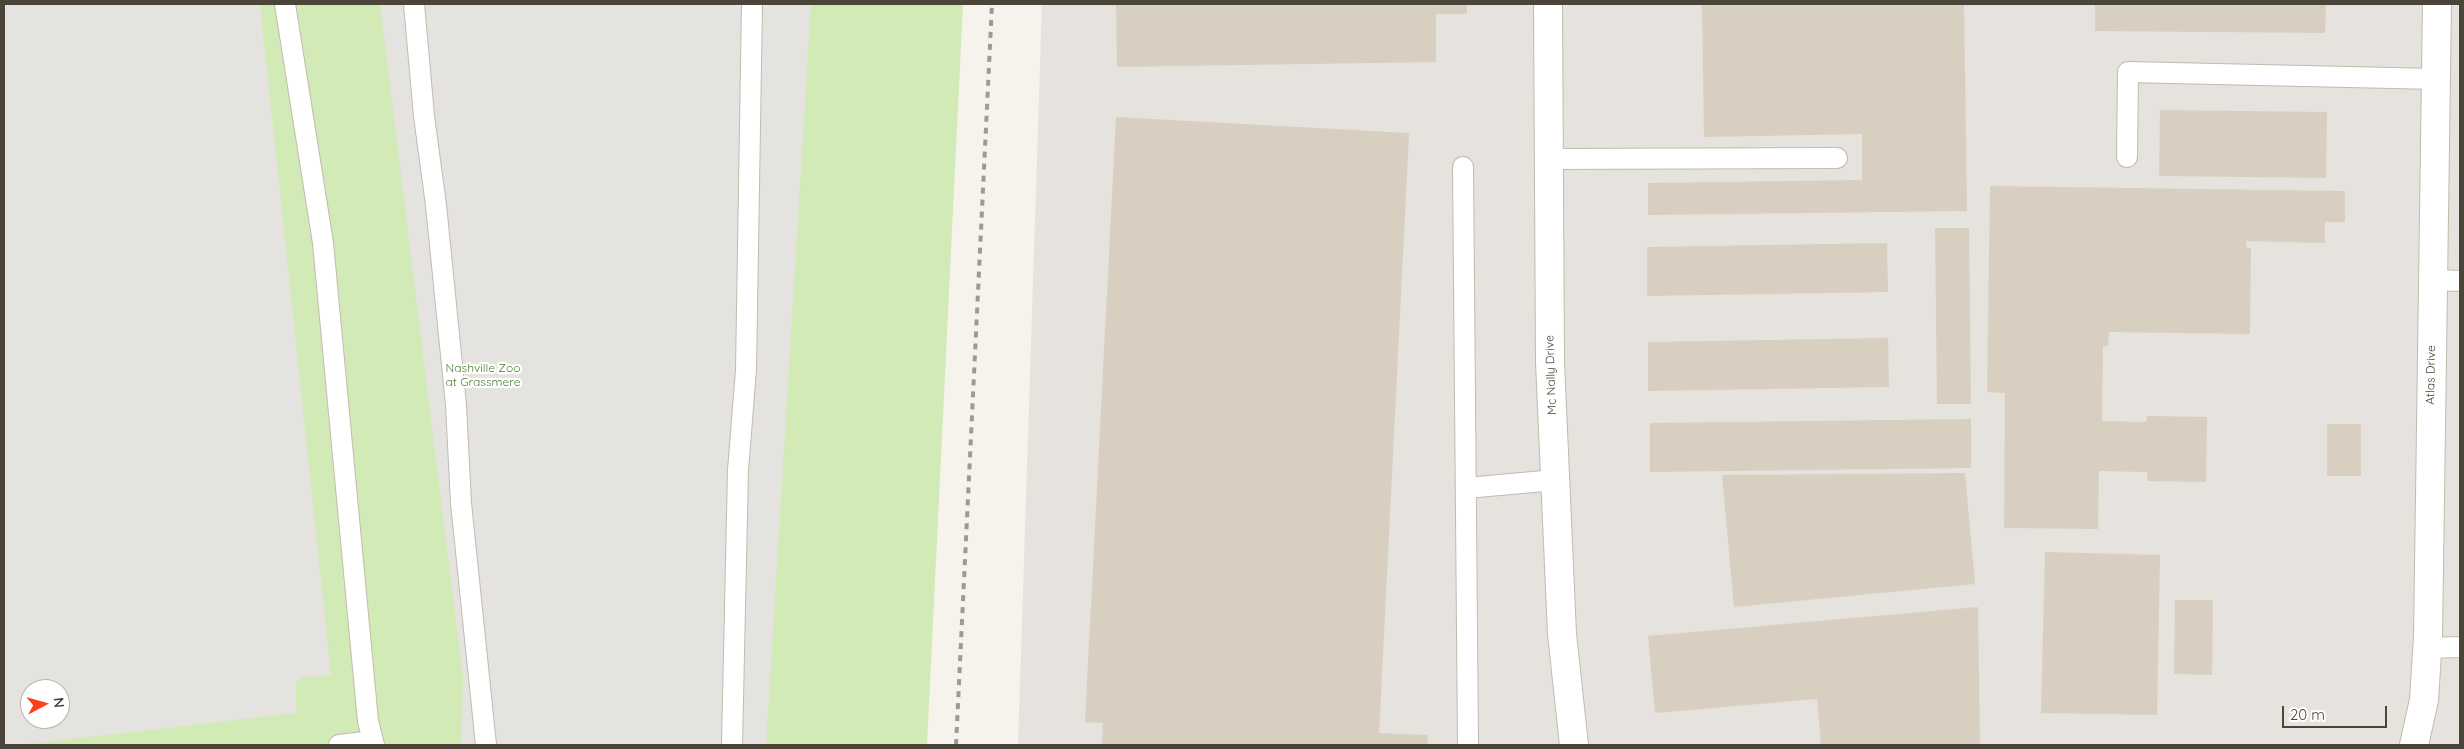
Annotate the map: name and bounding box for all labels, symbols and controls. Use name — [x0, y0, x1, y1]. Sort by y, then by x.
street label: Mc Nally Drive — [1542, 335, 1560, 415]
street label: Atlas Drive — [2423, 345, 2439, 405]
park label: Nashville Zoo at Grassmere — [446, 361, 520, 389]
north arrow — [20, 679, 70, 729]
text: N — [49, 696, 68, 709]
scale bar — [2284, 696, 2389, 728]
text: 20 m — [2290, 705, 2325, 724]

